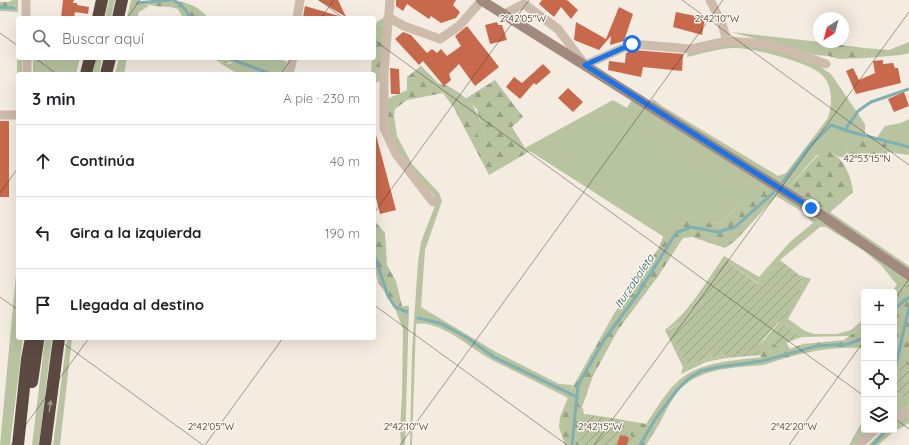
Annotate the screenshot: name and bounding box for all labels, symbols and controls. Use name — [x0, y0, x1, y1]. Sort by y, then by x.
text: 2°42'05"W — [500, 12, 547, 25]
text: 2°42'10"W — [695, 12, 740, 25]
north arrow — [813, 12, 849, 48]
search box — [16, 16, 376, 60]
icon: search — [30, 27, 52, 49]
text: Buscar aquí — [62, 29, 144, 48]
route start — [623, 35, 641, 53]
text: 3 min — [32, 88, 76, 109]
text: A pie · 230 m — [283, 90, 360, 106]
icon: ahead — [32, 150, 54, 172]
text: Continúa — [70, 151, 135, 170]
text: 42°53'15"N — [843, 152, 891, 165]
text: 40 m — [330, 153, 360, 169]
route end — [802, 199, 820, 217]
icon: left — [32, 222, 54, 244]
text: Gira a la izquierda — [70, 223, 202, 242]
text: 190 m — [325, 225, 360, 241]
water label: Iturzabaleta — [611, 251, 658, 310]
map controls — [861, 289, 897, 433]
button: + — [861, 289, 897, 325]
icon: arrive — [32, 294, 54, 316]
text: Llegada al destino — [70, 295, 204, 314]
button: − — [861, 325, 897, 361]
button: locate — [861, 361, 897, 397]
button: layers — [861, 397, 897, 433]
one-way arrow — [47, 400, 53, 412]
text: 2°42'05"W — [188, 420, 235, 433]
text: 2°42'10"W — [384, 420, 429, 433]
text: 2°42'15"W — [578, 420, 622, 433]
text: 2°42'20"W — [771, 420, 818, 433]

